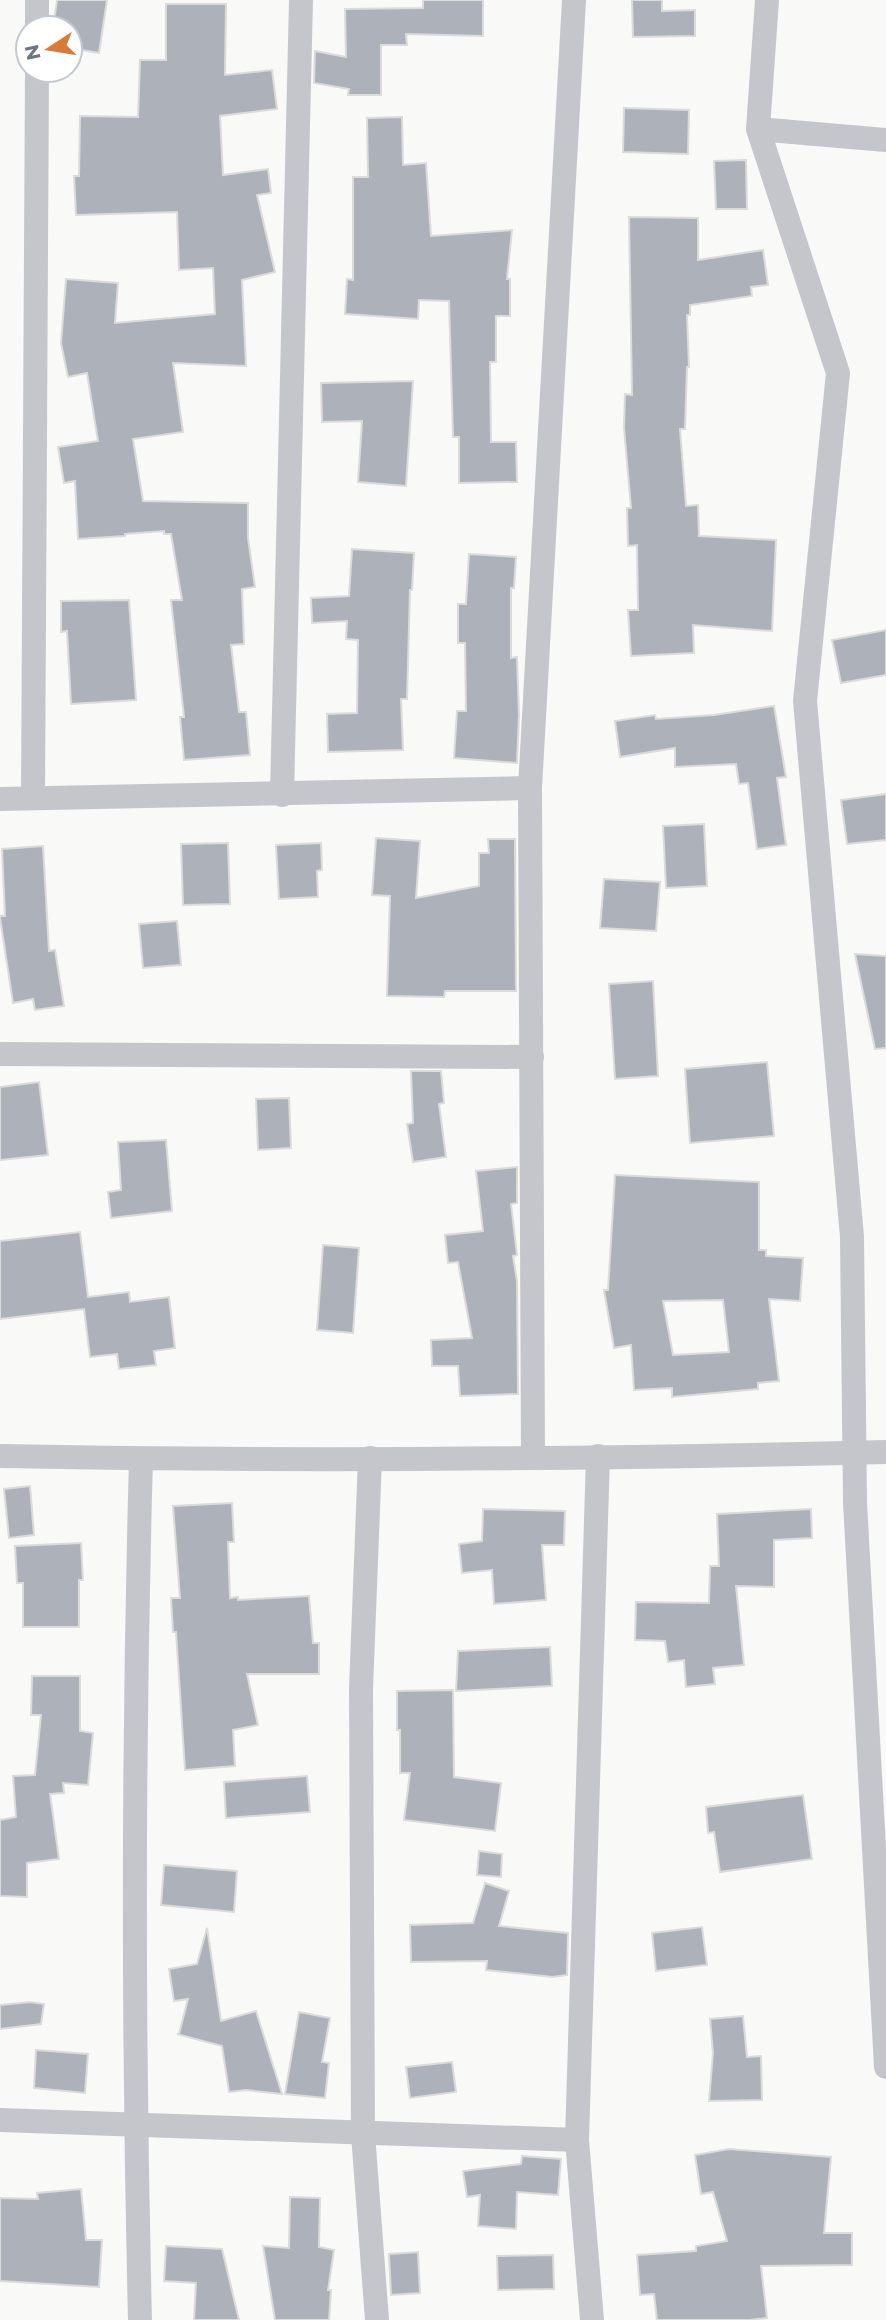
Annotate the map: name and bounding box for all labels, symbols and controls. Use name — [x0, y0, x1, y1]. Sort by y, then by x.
north arrow — [14, 14, 84, 84]
text: N — [20, 43, 46, 62]

